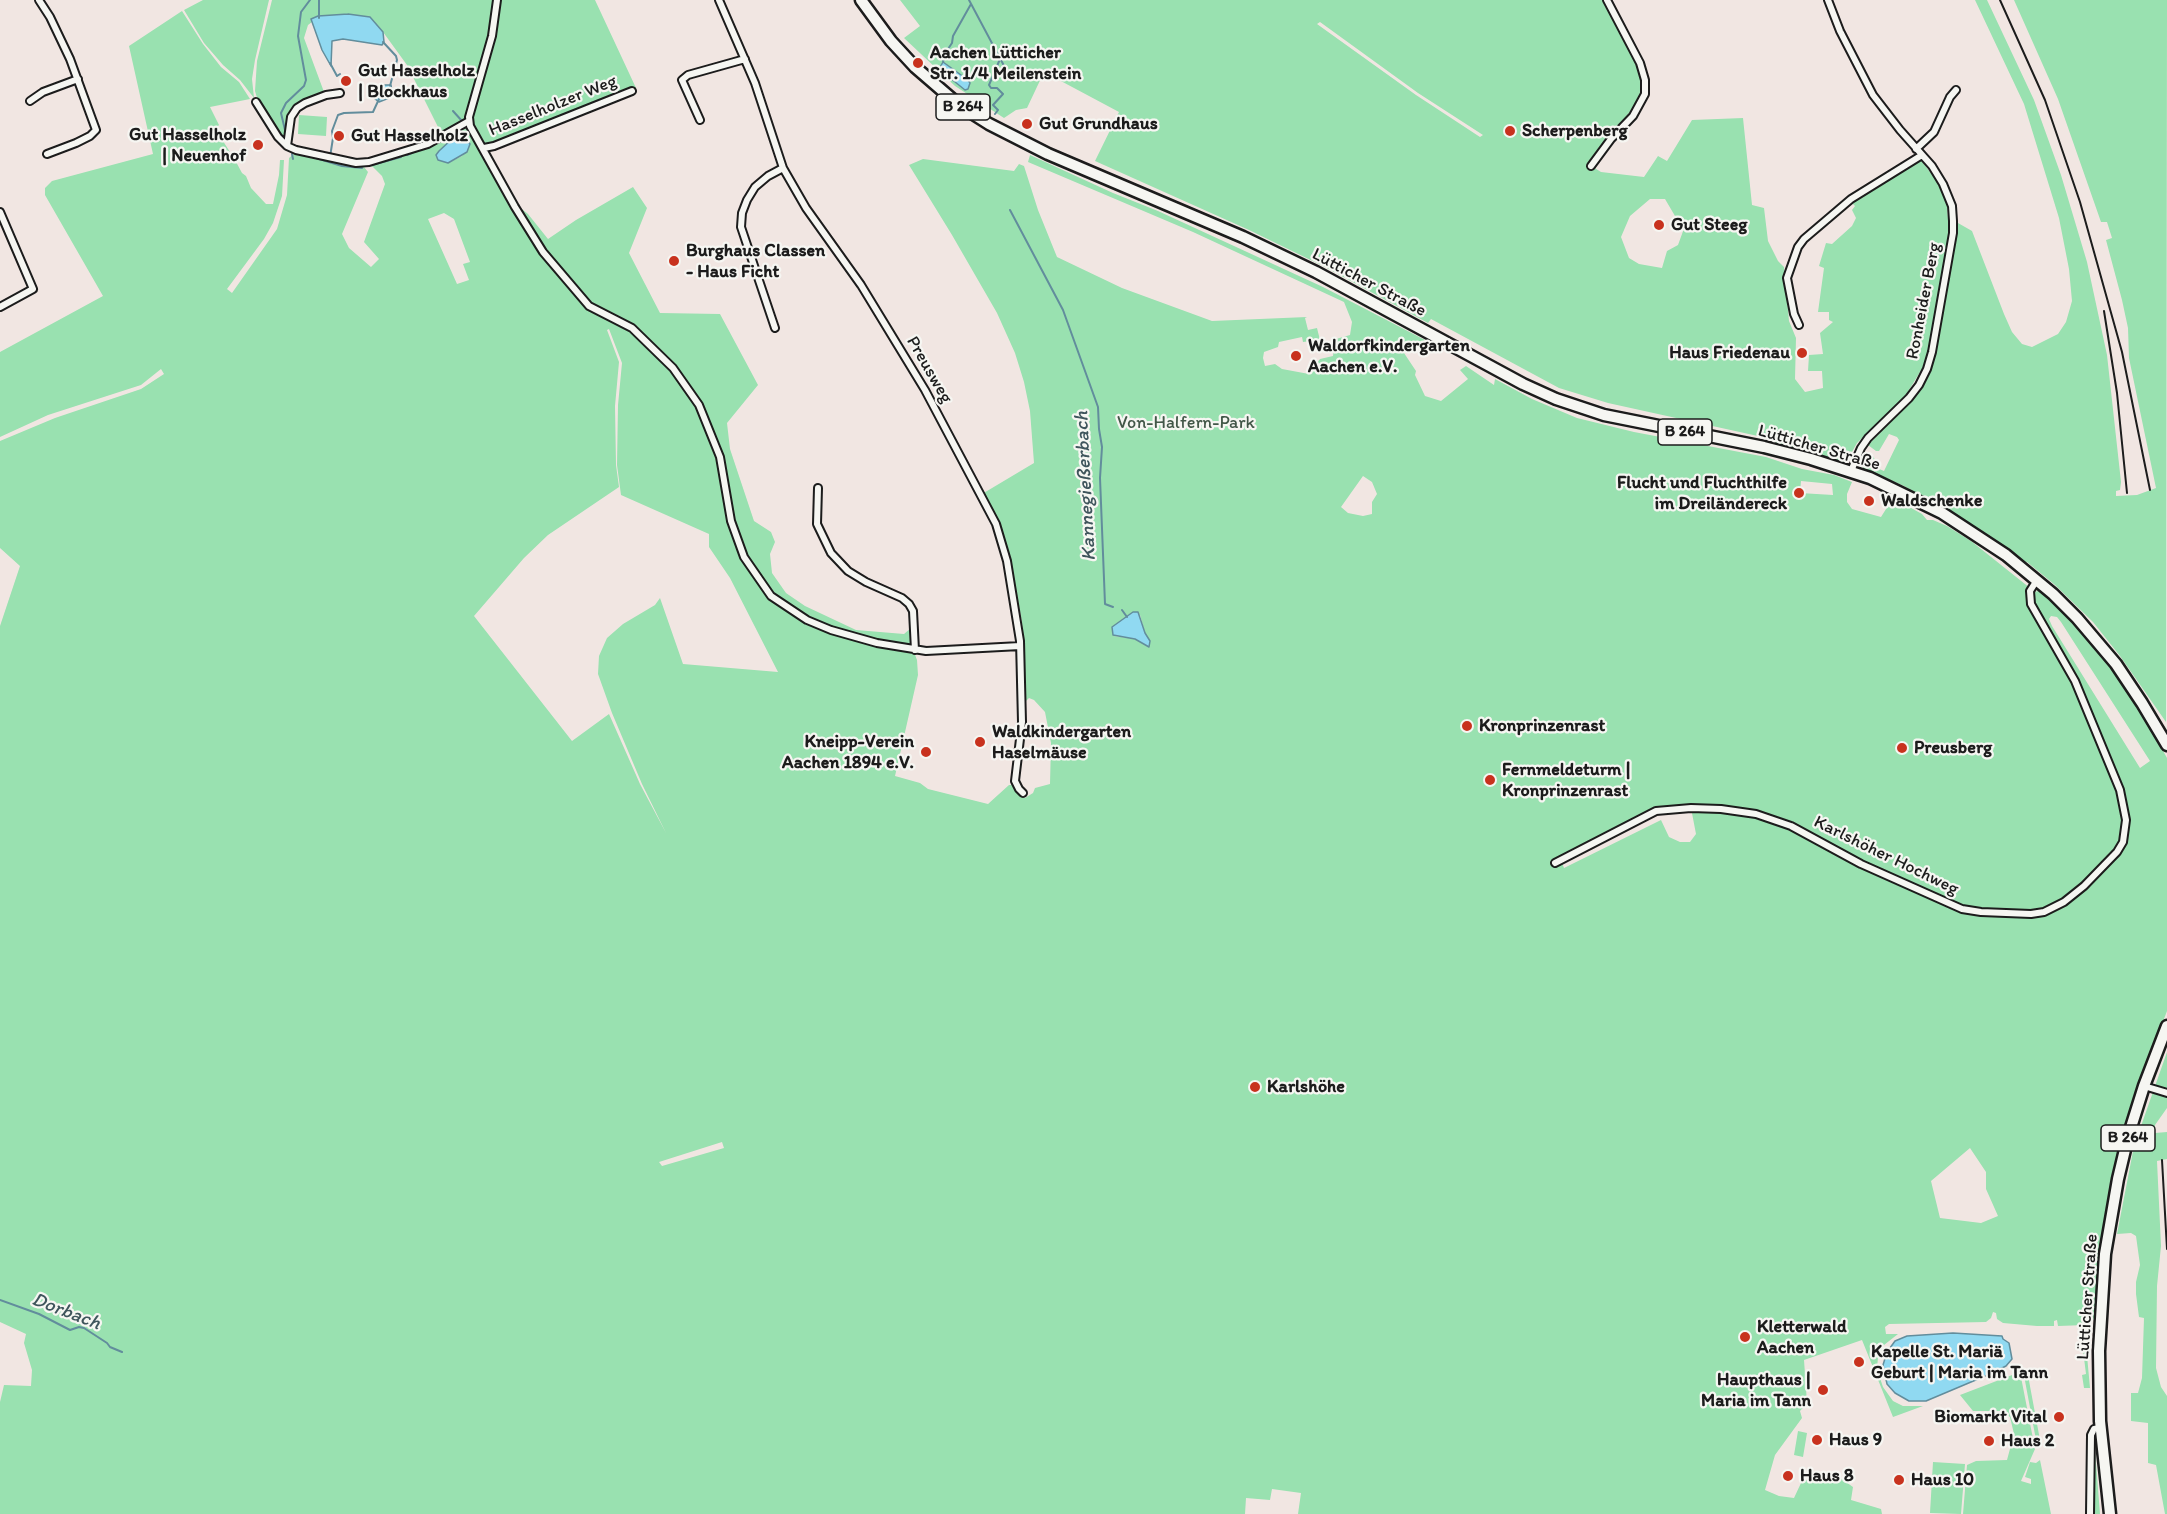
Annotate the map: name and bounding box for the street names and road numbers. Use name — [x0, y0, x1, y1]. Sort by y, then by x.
street label: Hasselholzer Weg — [486, 70, 620, 142]
road number: B 264 — [936, 94, 990, 120]
street label: Ronheider Berg — [1902, 241, 1946, 361]
street label: Lütticher Straße — [1308, 244, 1430, 322]
street label: Preusweg — [901, 333, 957, 407]
road number: B 264 — [1658, 419, 1712, 445]
street label: Lütticher Straße — [1755, 420, 1883, 476]
street label: Karlshöher Hochweg — [1810, 812, 1962, 900]
road number: B 264 — [2101, 1125, 2155, 1151]
street label: Lütticher Straße — [2073, 1233, 2103, 1361]

